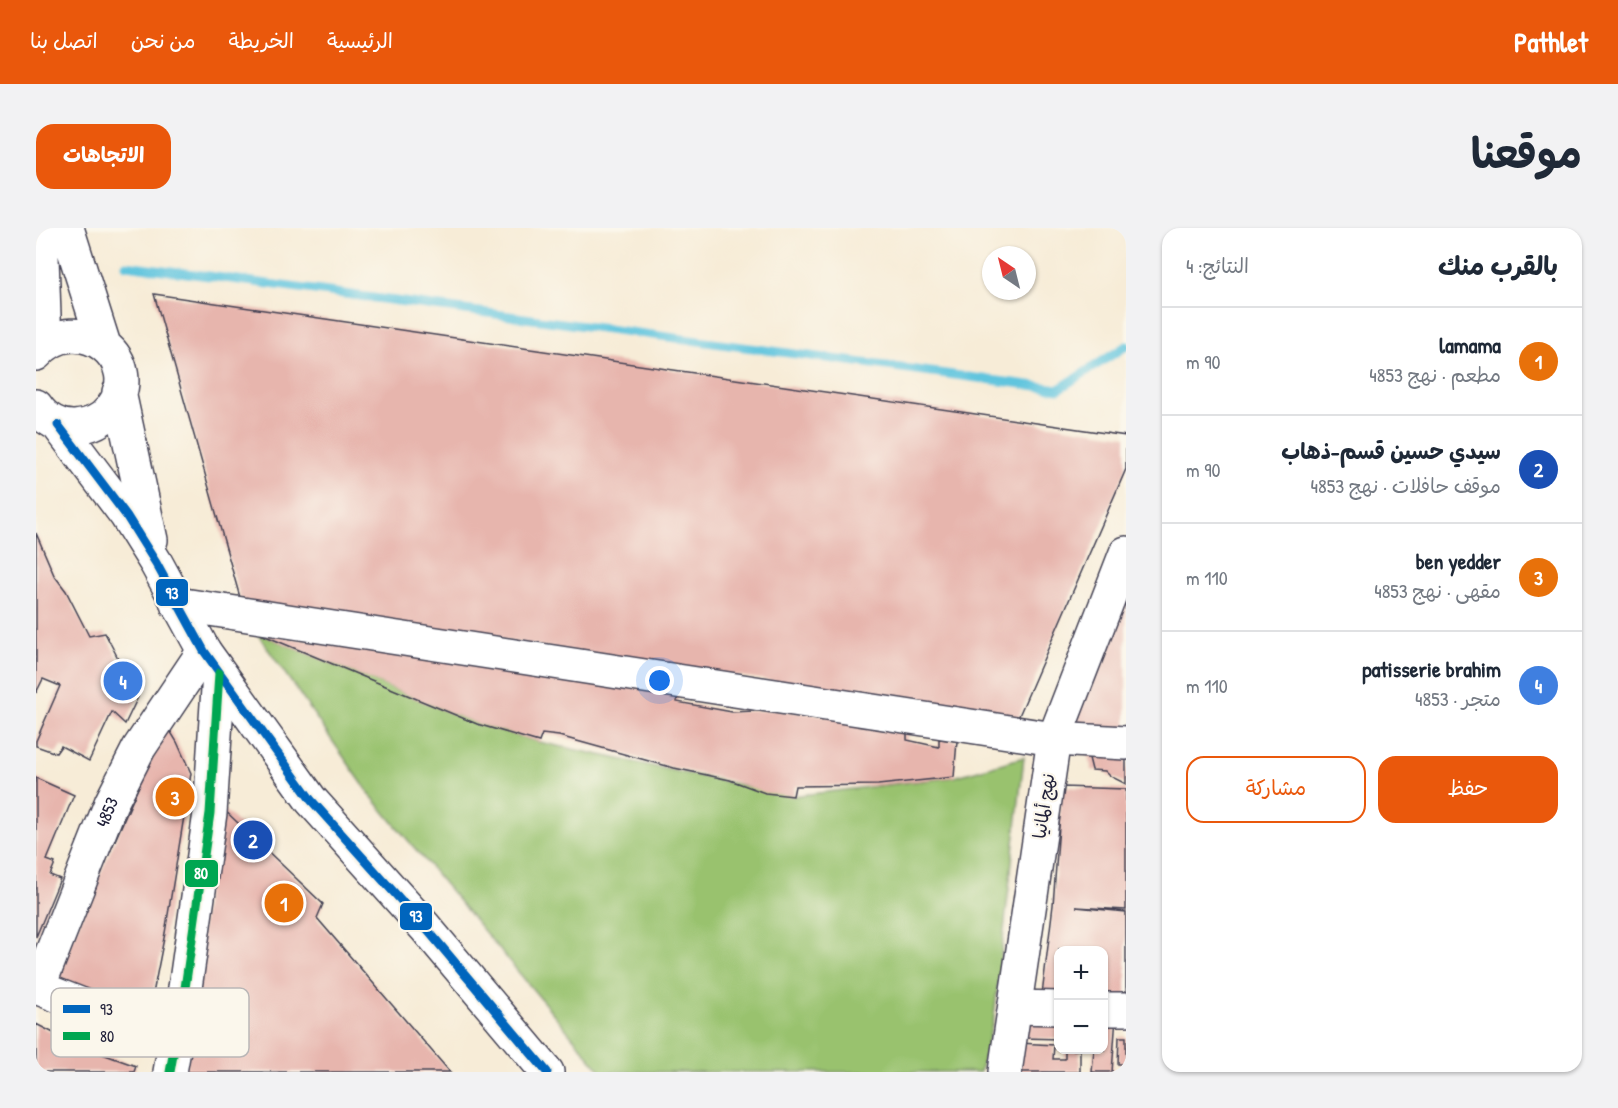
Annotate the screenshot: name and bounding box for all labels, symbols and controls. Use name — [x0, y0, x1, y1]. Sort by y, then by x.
text: Pathlet — [1514, 23, 1588, 61]
text: اتصل بنا — [30, 26, 98, 55]
text: من نحن — [131, 26, 195, 55]
text: الخريطة — [228, 26, 294, 55]
text: الرئيسية — [327, 26, 393, 55]
button: الاتجاهات — [36, 124, 171, 189]
text: موقعنا — [1471, 124, 1582, 181]
north arrow — [982, 246, 1036, 300]
text: بالقرب منك — [1438, 248, 1558, 283]
text: النتائج: 4 — [1186, 252, 1249, 279]
text: lamama — [1439, 330, 1501, 360]
text: 90 m — [1186, 348, 1221, 375]
text: 1 — [1535, 348, 1542, 375]
text: مطعم · نهج 4853 — [1369, 361, 1501, 388]
text: سيدي حسين قسم-ذهاب — [1281, 436, 1501, 466]
text: 90 m — [1186, 456, 1221, 483]
text: 2 — [1534, 456, 1543, 483]
text: موقف حافلات · نهج 4853 — [1311, 472, 1501, 499]
text: ben yedder — [1416, 546, 1501, 576]
text: 110 m — [1186, 564, 1228, 591]
text: 3 — [1534, 564, 1543, 591]
text: مقهى · نهج 4853 — [1374, 577, 1501, 604]
line badge: 93 — [155, 578, 189, 607]
text: 93 — [165, 582, 179, 604]
text: patisserie brahim — [1362, 654, 1501, 684]
pin: 4 — [104, 658, 142, 704]
your location — [645, 666, 674, 695]
text: 110 m — [1186, 672, 1228, 699]
text: 4 — [1535, 672, 1542, 699]
text: متجر · 4853 — [1415, 685, 1501, 712]
button: مشاركة — [1186, 756, 1366, 823]
button: حفظ — [1378, 756, 1558, 823]
street label: نهج ألمانيا — [1027, 772, 1060, 840]
pin: 3 — [156, 774, 194, 820]
street label: 4853 — [90, 792, 124, 831]
pin: 2 — [234, 818, 272, 862]
line badge: 80 — [184, 859, 219, 888]
text: 80 — [194, 862, 208, 884]
pin: 1 — [264, 880, 304, 926]
line badge: 93 — [399, 902, 433, 931]
text: 93 — [409, 905, 423, 927]
map controls — [1054, 946, 1108, 1054]
button: + — [1054, 946, 1108, 1000]
legend — [51, 988, 249, 1057]
text: 93 — [100, 998, 113, 1020]
button: − — [1054, 1000, 1108, 1054]
text: 80 — [100, 1025, 114, 1047]

